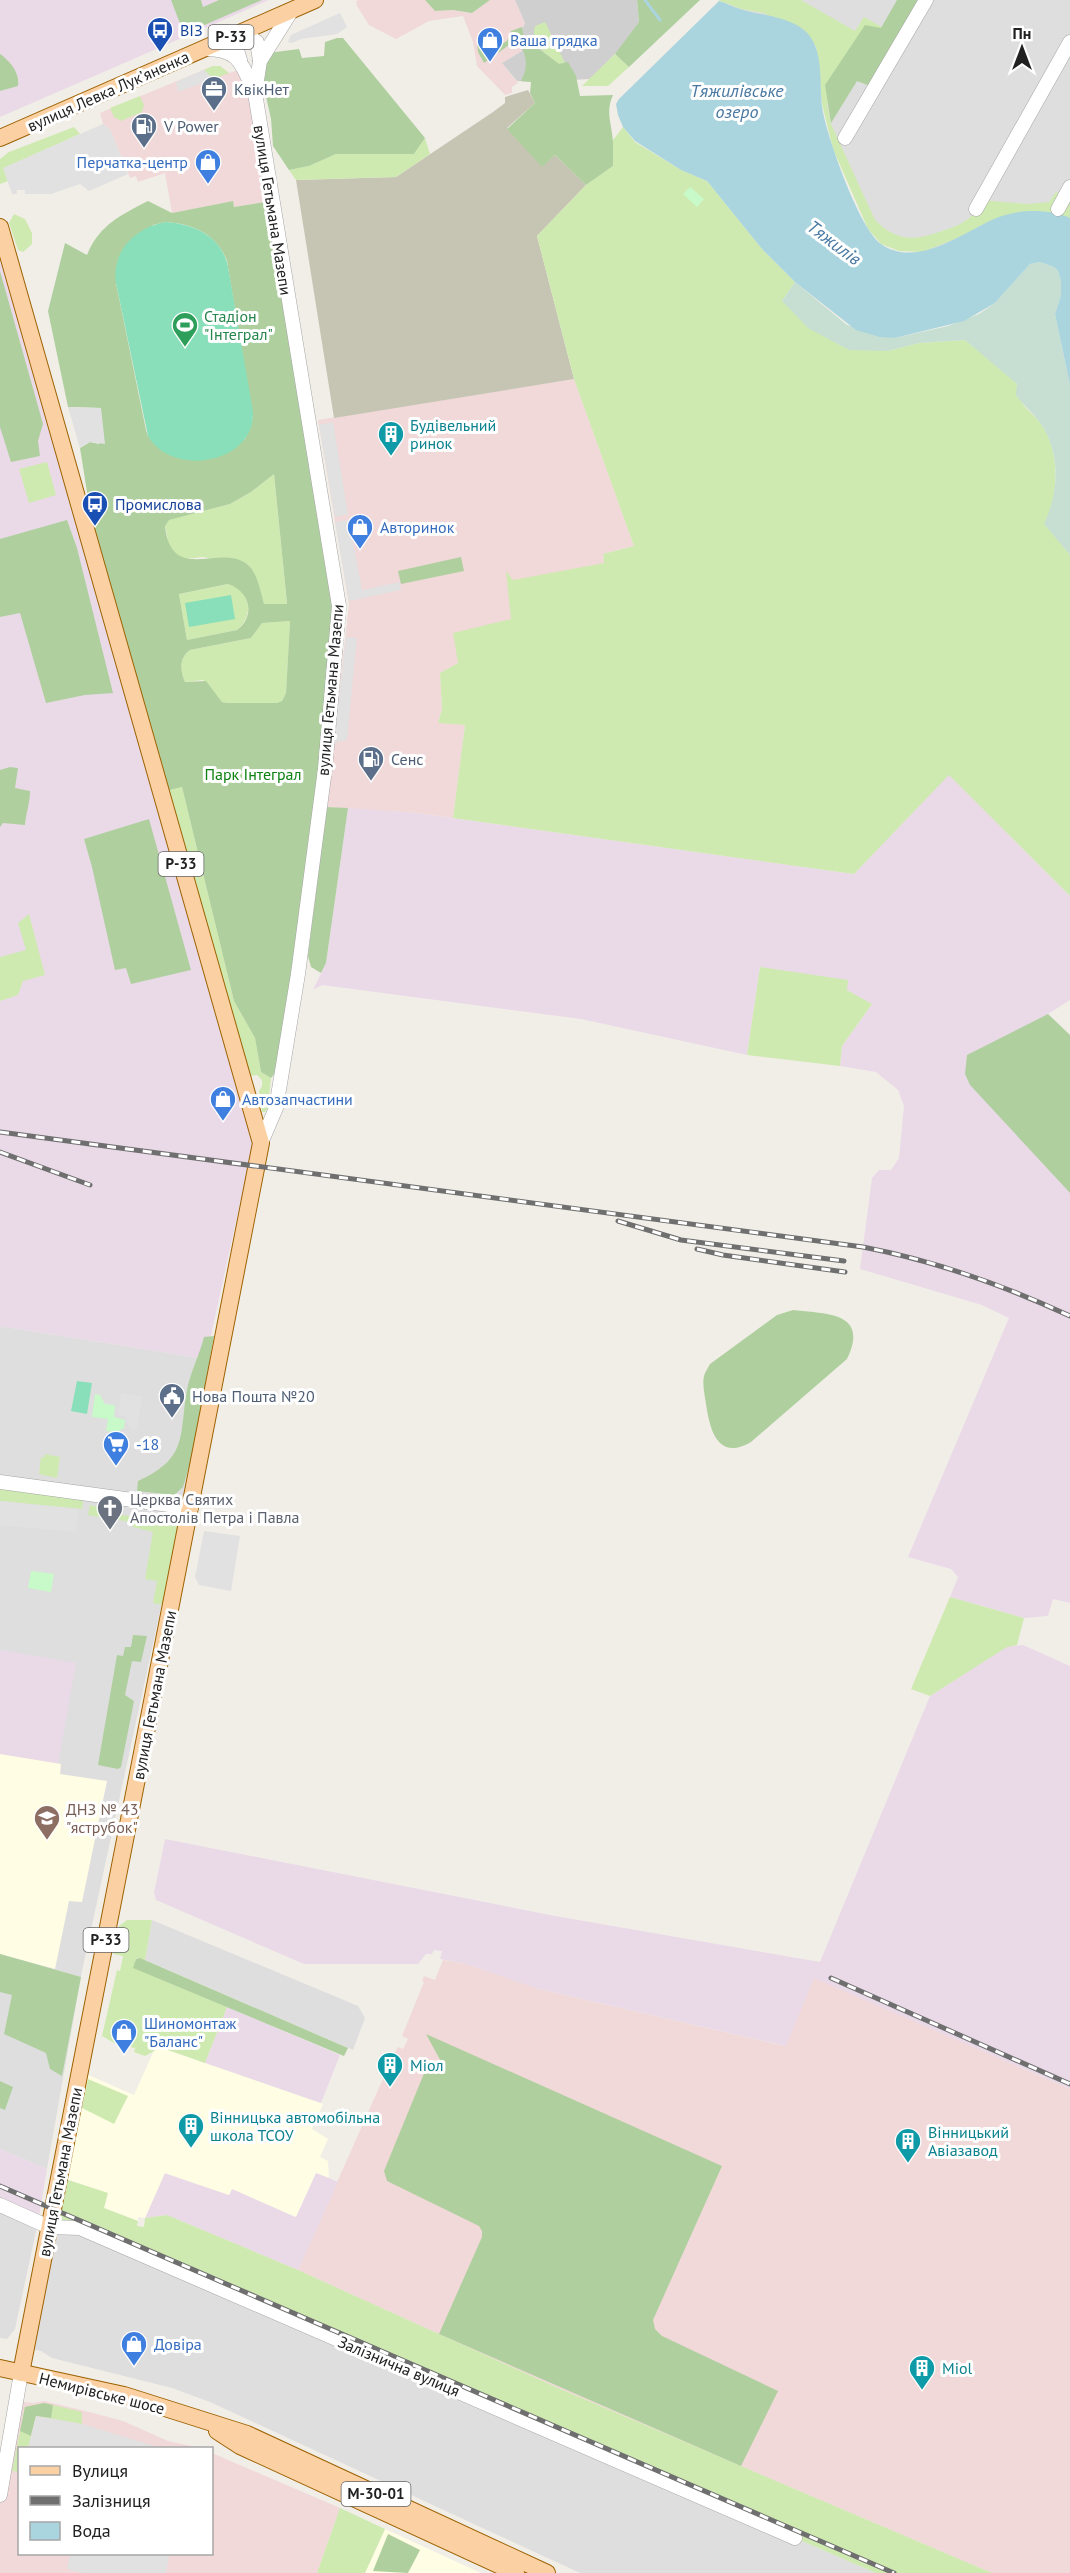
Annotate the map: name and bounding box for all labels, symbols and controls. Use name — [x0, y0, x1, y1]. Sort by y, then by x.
bus stop icon: ВІЗ — [145, 15, 175, 53]
north arrow — [992, 18, 1052, 78]
place label: ВІЗ — [180, 20, 203, 40]
text: Пн — [1013, 23, 1031, 43]
road number: Р-33 — [208, 25, 254, 49]
shop icon: Ваша грядка — [475, 25, 505, 63]
place label: Ваша грядка — [510, 30, 598, 50]
street label: вулиця Левка Лукʼяненка — [24, 46, 192, 136]
office icon: КвікНет — [199, 74, 229, 112]
place label: КвікНет — [234, 79, 290, 99]
water label: Тяжилівське озеро — [690, 79, 784, 123]
fuel station icon: V Power — [129, 111, 159, 149]
place label: V Power — [163, 116, 219, 136]
street label: вулиця Гетьмана Мазепи — [250, 123, 296, 297]
shop icon: Перчатка-центр — [193, 147, 223, 185]
place label: Перчатка-центр — [77, 152, 188, 172]
water label: Тяжилів — [803, 215, 866, 270]
place label: Стадіон "Інтеграл" — [204, 306, 273, 344]
sports icon: Стадіон "Інтеграл" — [170, 310, 200, 348]
place label: Будівельний ринок — [410, 415, 496, 453]
building icon: Будівельний ринок — [376, 419, 406, 457]
bus stop icon: Промислова — [80, 489, 110, 527]
place label: Промислова — [115, 494, 202, 514]
shop icon: Авторинок — [345, 512, 375, 550]
place label: Авторинок — [380, 517, 455, 537]
street label: вулиця Гетьмана Мазепи — [313, 603, 347, 777]
fuel station icon: Сенс — [356, 744, 386, 782]
place label: Сенс — [391, 749, 424, 769]
park label: Парк Інтеграл — [204, 764, 302, 784]
road number: Р-33 — [158, 852, 204, 876]
shop icon: Автозапчастини — [208, 1084, 238, 1122]
place label: Автозапчастини — [242, 1089, 353, 1109]
public building icon: Нова Пошта №20 — [157, 1381, 187, 1419]
place label: Нова Пошта №20 — [192, 1386, 315, 1406]
supermarket icon: -18 — [101, 1429, 131, 1467]
place label: -18 — [136, 1434, 159, 1454]
place label: Церква Святих Апостолів Петра і Павла — [130, 1489, 300, 1527]
church icon: Церква Святих Апостолів Петра і Павла — [95, 1493, 125, 1531]
street label: вулиця Гетьмана Мазепи — [128, 1609, 180, 1781]
place label: ДНЗ № 43 "яструбок" — [66, 1799, 138, 1837]
school or university icon: ДНЗ № 43 "яструбок" — [32, 1803, 62, 1841]
road number: Р-33 — [84, 1928, 128, 1952]
place label: Шиномонтаж "Баланс" — [144, 2013, 237, 2051]
shop icon: Шиномонтаж "Баланс" — [109, 2017, 139, 2055]
building icon: Міол — [375, 2050, 405, 2088]
place label: Міол — [410, 2055, 443, 2075]
street label: вулиця Гетьмана Мазепи — [34, 2086, 86, 2258]
place label: Вінницька автомобільна школа ТСОУ — [210, 2107, 380, 2145]
building icon: Вінницька автомобільна школа ТСОУ — [176, 2111, 206, 2149]
place label: Вінницький Авіазавод — [928, 2122, 1009, 2160]
building icon: Вінницький Авіазавод — [893, 2126, 923, 2164]
shop icon: Довіра — [119, 2329, 149, 2367]
street label: Залізнична вулиця — [335, 2331, 463, 2401]
place label: Довіра — [154, 2334, 202, 2354]
building icon: Miol — [907, 2353, 937, 2391]
place label: Miol — [942, 2358, 973, 2378]
street label: Немирівське шосе — [37, 2368, 167, 2418]
legend — [18, 2447, 213, 2555]
text: Вулиця — [72, 2459, 128, 2482]
road number: М-30-01 — [342, 2482, 410, 2506]
text: Залізниця — [72, 2489, 150, 2512]
text: Вода — [72, 2519, 111, 2542]

